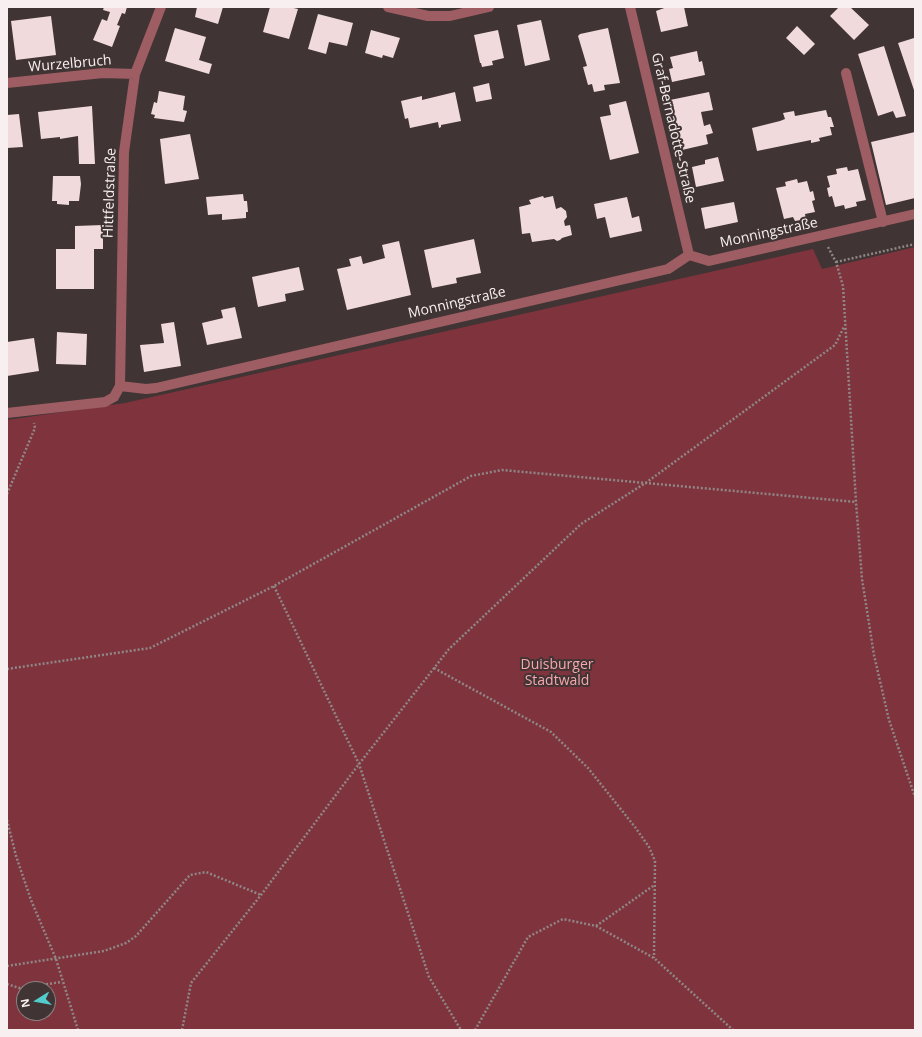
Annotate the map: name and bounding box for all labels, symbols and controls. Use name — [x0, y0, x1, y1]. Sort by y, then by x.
street label: Graf-Bernadotte-Straße — [647, 51, 699, 205]
street label: Wurzelbruch — [28, 52, 112, 76]
street label: Hittfeldstraße — [100, 148, 120, 238]
street label: Monningstraße — [719, 214, 819, 252]
street label: Monningstraße — [407, 284, 507, 322]
park label: Duisburger Stadtwald — [520, 657, 594, 690]
north arrow — [16, 981, 56, 1021]
text: N — [16, 997, 33, 1009]

